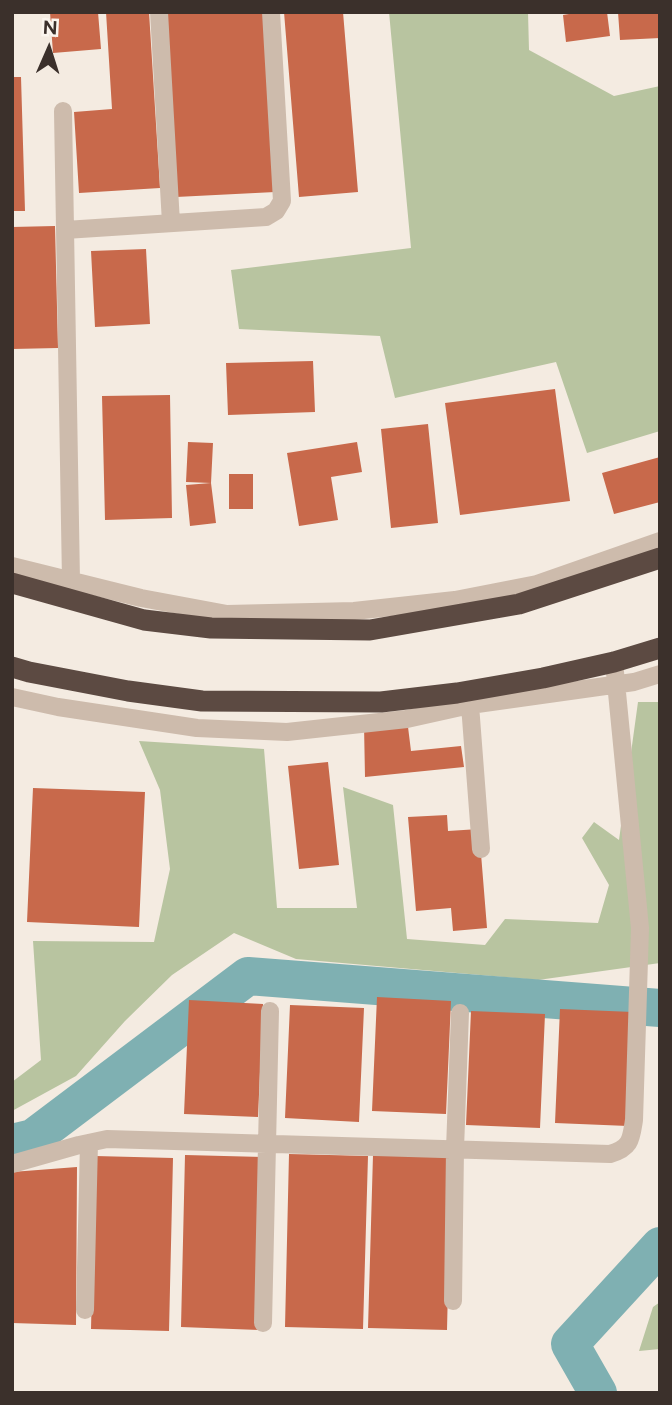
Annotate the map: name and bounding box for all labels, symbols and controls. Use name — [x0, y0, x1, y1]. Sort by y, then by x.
north arrow — [14, 14, 84, 84]
text: N — [42, 16, 58, 39]

